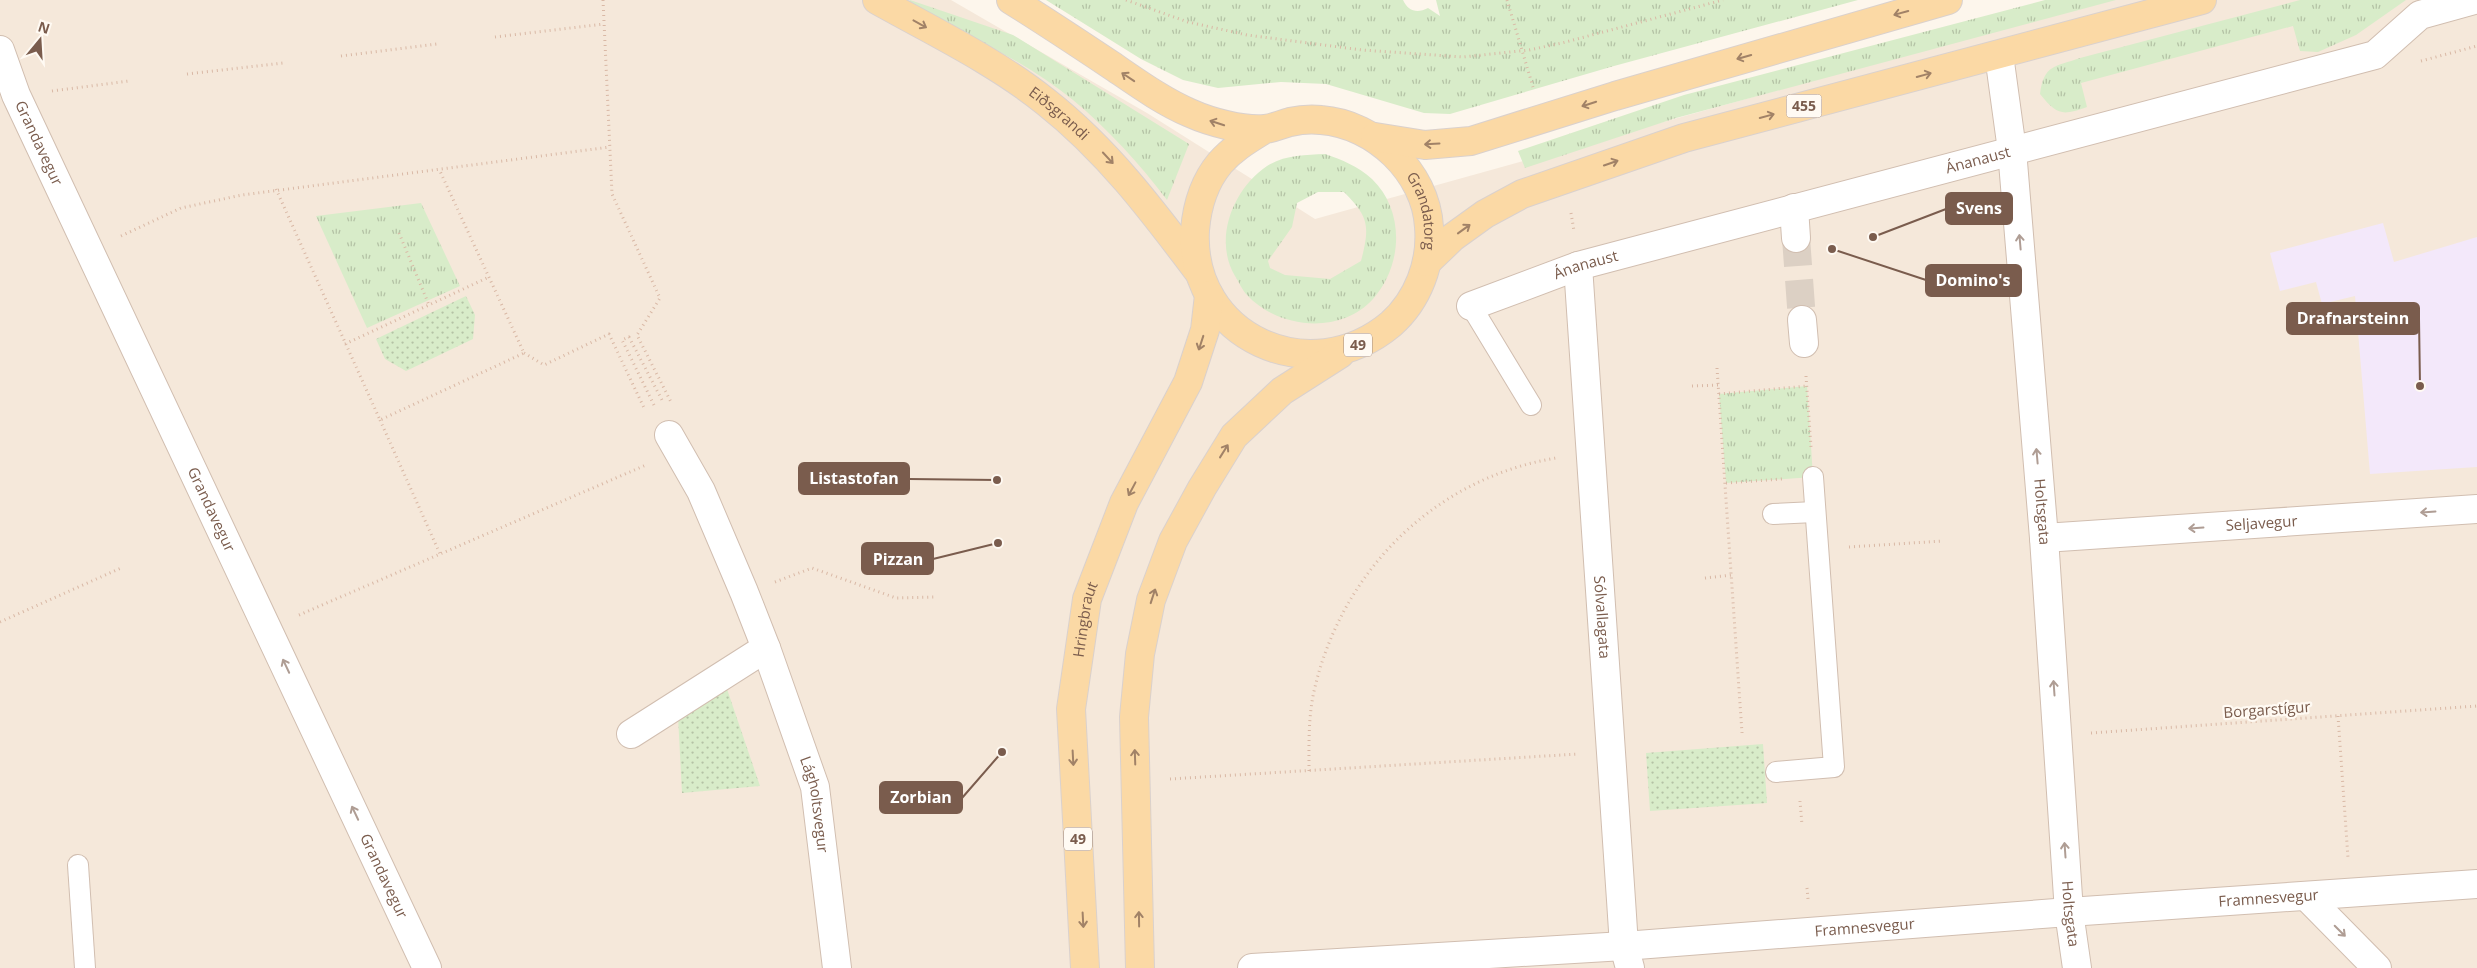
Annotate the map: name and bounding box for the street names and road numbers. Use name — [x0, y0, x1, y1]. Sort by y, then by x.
street label: Eiðsgrandi — [1025, 81, 1094, 144]
road number: 455 — [1786, 94, 1822, 118]
street label: Grandavegur — [11, 97, 68, 188]
street label: Ánanaust — [1943, 141, 2012, 177]
street label: Grandatorg — [1403, 168, 1440, 251]
street label: Ánanaust — [1550, 245, 1620, 283]
road number: 49 — [1344, 334, 1372, 356]
street label: Grandavegur — [184, 463, 241, 555]
street label: Holtsgata — [2030, 478, 2055, 546]
street label: Seljavegur — [2225, 510, 2298, 535]
street label: Sólvallagata — [1590, 575, 1616, 659]
street label: Hringbraut — [1068, 578, 1102, 659]
street label: Borgarstígur — [2223, 696, 2311, 722]
street label: Lágholtsvegur — [796, 753, 834, 854]
road number: 49 — [1064, 828, 1092, 851]
street label: Grandavegur — [356, 830, 413, 921]
street label: Holtsgata — [2058, 880, 2085, 948]
street label: Framnesvegur — [2218, 884, 2319, 911]
street label: Framnesvegur — [1814, 913, 1915, 940]

